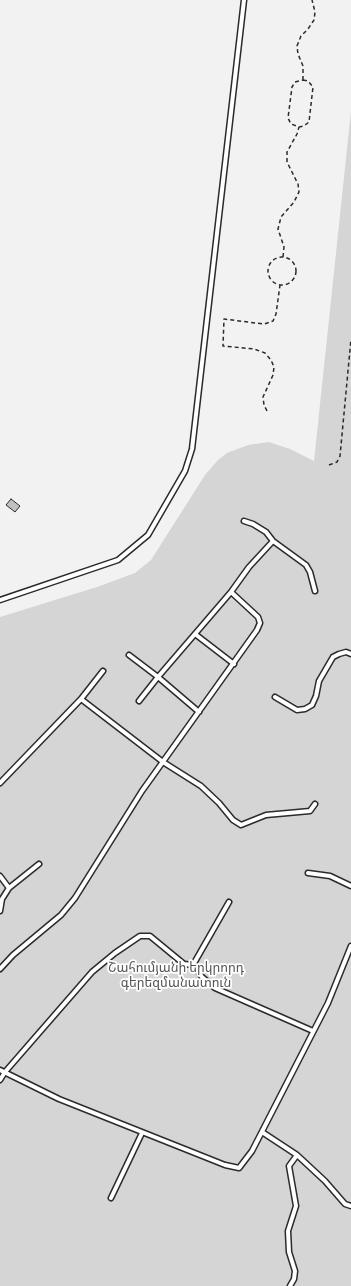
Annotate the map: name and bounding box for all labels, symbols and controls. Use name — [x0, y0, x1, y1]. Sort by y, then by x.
park label: Շահումյանի երկրորդ գերեզմանատուն — [108, 961, 244, 992]

